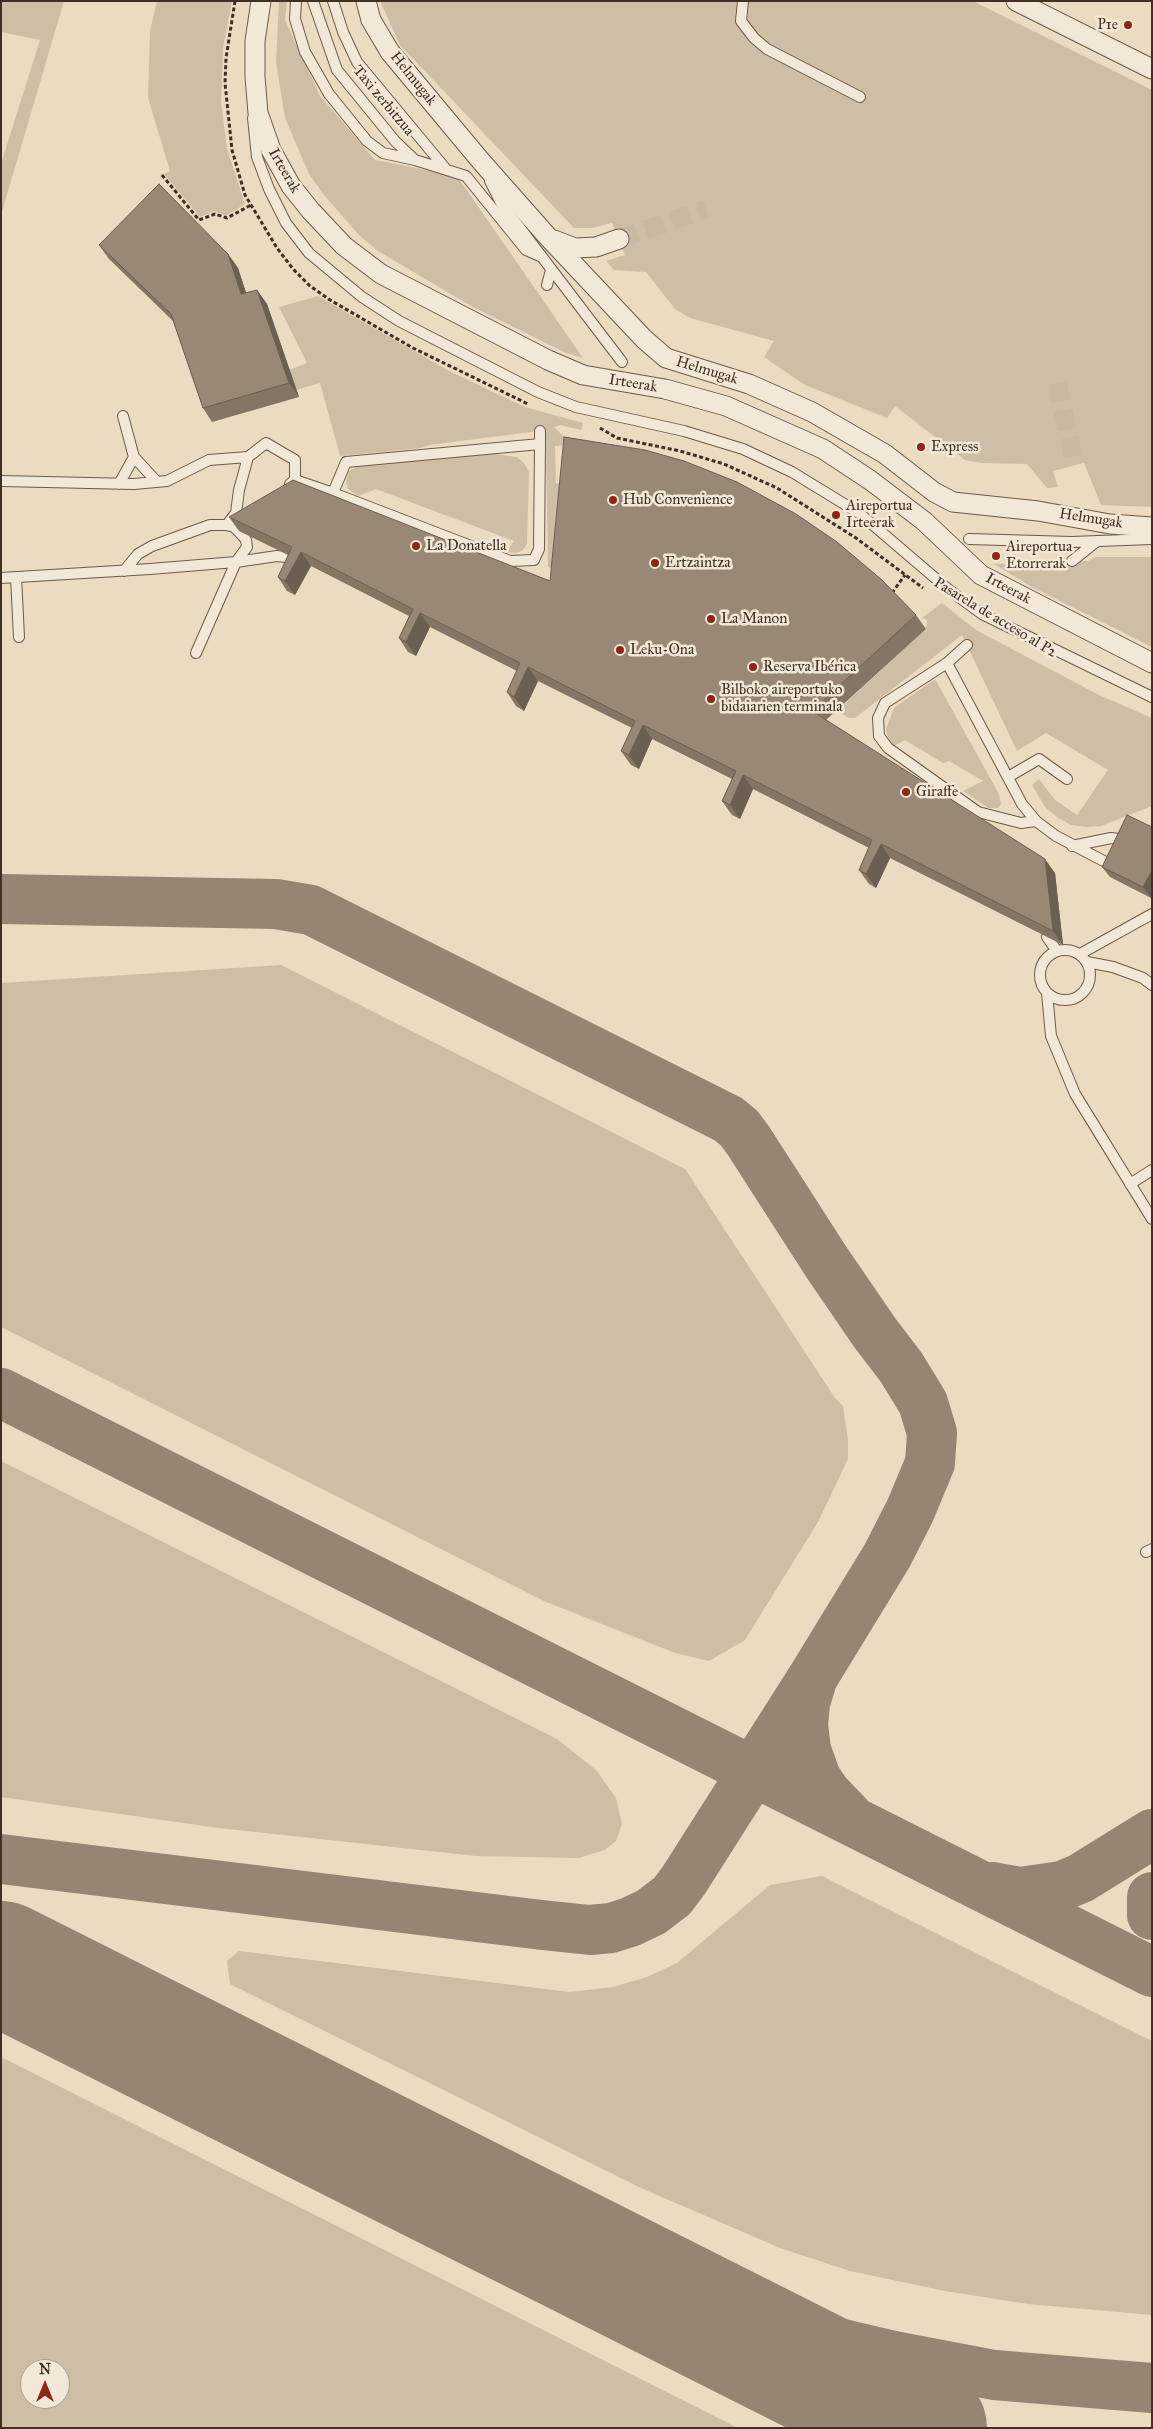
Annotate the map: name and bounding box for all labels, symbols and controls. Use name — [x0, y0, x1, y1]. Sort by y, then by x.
place label: P1e — [1097, 16, 1118, 34]
marker: P1e — [1122, 19, 1134, 31]
street label: Helmugak — [386, 48, 440, 110]
street label: Taxi zerbitzua — [348, 62, 418, 140]
street label: Irteerak — [264, 145, 304, 197]
street label: Helmugak — [674, 353, 740, 389]
street label: Irteerak — [607, 371, 659, 397]
place label: Express — [931, 438, 979, 456]
marker: Express — [915, 441, 927, 453]
place label: Hub Convenience — [623, 491, 732, 509]
marker: Hub Convenience — [607, 494, 619, 506]
place label: Aireportua Irteerak — [846, 497, 912, 532]
street label: Helmugak — [1058, 505, 1124, 533]
marker: Aireportua Irteerak — [830, 509, 842, 521]
place label: La Donatella — [426, 537, 507, 555]
place label: Aireportua Etorrerak — [1006, 538, 1072, 573]
marker: La Donatella — [410, 540, 422, 552]
marker: Aireportua Etorrerak — [990, 550, 1002, 562]
place label: Ertzaintza — [665, 554, 731, 572]
marker: Ertzaintza — [649, 557, 661, 569]
street label: Irteerak — [982, 570, 1034, 608]
street label: Pasarela de acceso al P2 — [930, 574, 1060, 662]
place label: La Manon — [721, 610, 787, 628]
marker: La Manon — [705, 613, 717, 625]
place label: Leku-Ona — [630, 641, 694, 659]
marker: Leku-Ona — [614, 644, 626, 656]
place label: Reserva Ibérica — [763, 658, 856, 676]
marker: Reserva Ibérica — [747, 661, 759, 673]
place label: Bilboko aireportuko bidaiarien terminala — [721, 681, 843, 716]
marker: Bilboko aireportuko bidaiarien terminala — [705, 693, 717, 705]
place label: Giraffe — [916, 783, 958, 801]
marker: Giraffe — [900, 786, 912, 798]
north arrow — [20, 2359, 70, 2409]
text: N — [39, 2361, 51, 2378]

